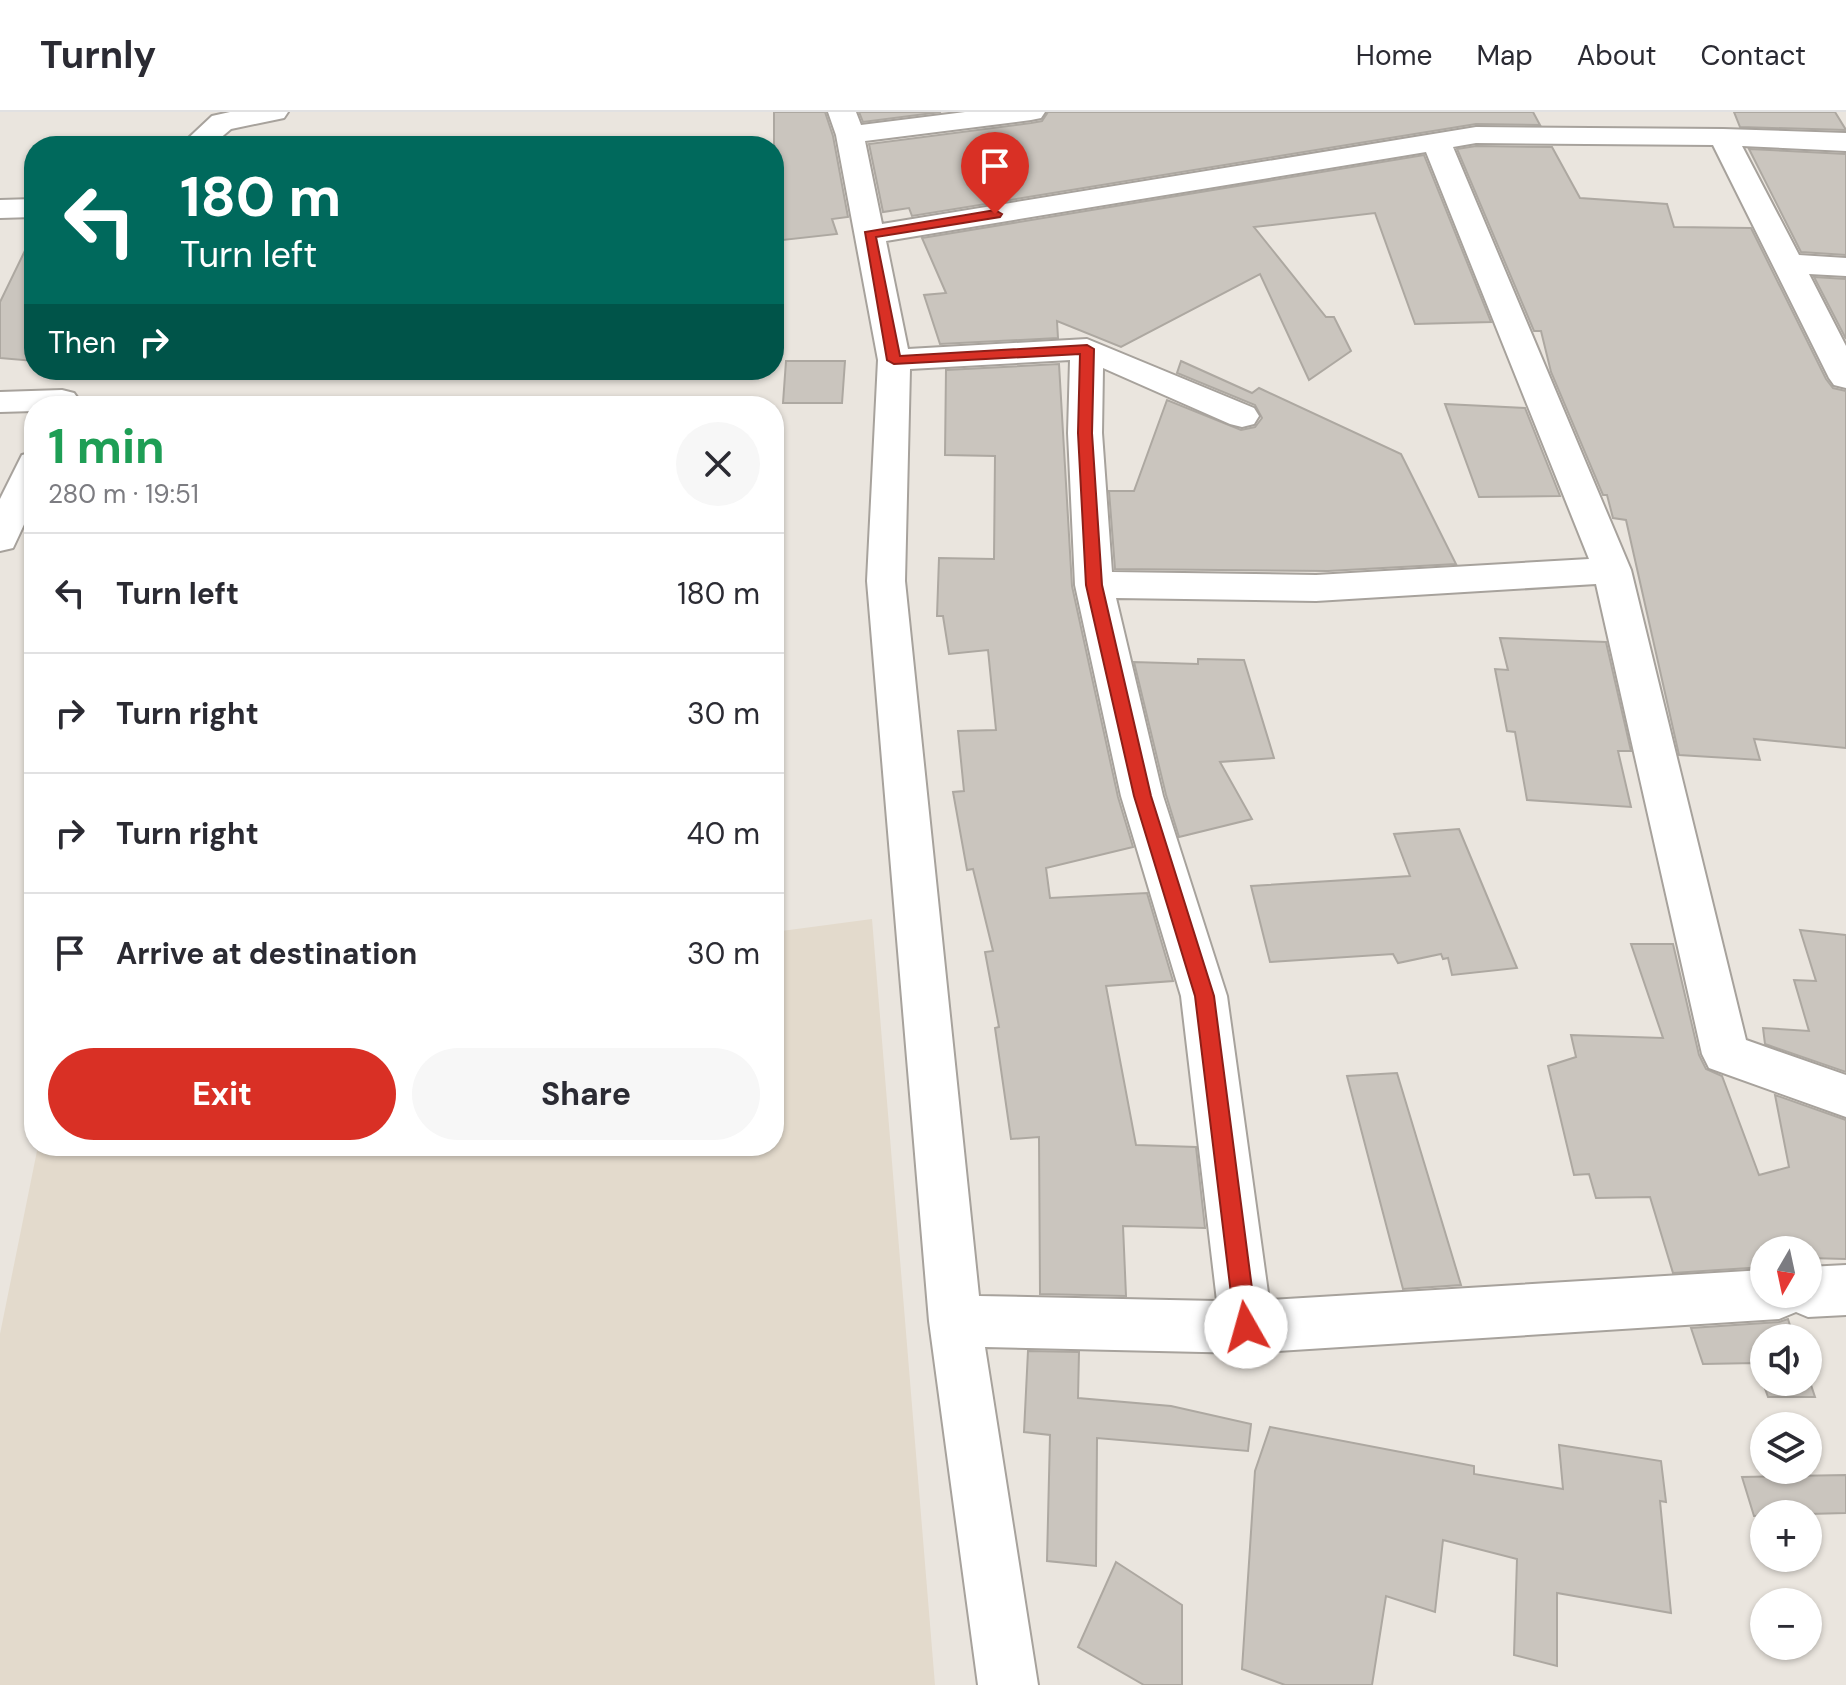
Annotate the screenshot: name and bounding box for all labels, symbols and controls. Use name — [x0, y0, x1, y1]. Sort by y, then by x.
text: Turnly — [40, 30, 156, 80]
text: Home — [1356, 37, 1432, 74]
text: Map — [1476, 37, 1533, 74]
text: About — [1577, 37, 1656, 74]
text: Contact — [1700, 37, 1806, 74]
pin — [961, 132, 1029, 214]
icon: arrive — [973, 144, 1017, 188]
text: 180 m — [180, 160, 341, 233]
icon: left — [48, 168, 152, 272]
text: Turn left — [180, 231, 317, 278]
icon: right — [132, 320, 176, 364]
text: Then — [48, 323, 116, 362]
text: 1 min — [48, 415, 165, 478]
button: close — [676, 422, 760, 506]
text: 280 m · 19:51 — [48, 477, 199, 511]
icon: left — [48, 571, 92, 615]
text: Turn left — [116, 574, 239, 613]
text: 180 m — [677, 574, 760, 613]
icon: right — [48, 691, 92, 735]
text: Turn right — [116, 694, 259, 733]
text: 30 m — [687, 694, 760, 733]
icon: right — [48, 811, 92, 855]
text: Turn right — [116, 814, 259, 853]
text: 40 m — [687, 814, 760, 853]
icon: arrive — [48, 931, 92, 975]
text: Arrive at destination — [116, 934, 417, 973]
text: 30 m — [687, 934, 760, 973]
button: Exit — [48, 1048, 396, 1140]
button: Share — [412, 1048, 760, 1140]
north arrow — [1750, 1236, 1822, 1308]
map controls — [1750, 1236, 1822, 1660]
position arrow — [1204, 1285, 1288, 1369]
button: sound — [1750, 1324, 1822, 1396]
button: layers — [1750, 1412, 1822, 1484]
button: + — [1750, 1500, 1822, 1572]
button: − — [1750, 1588, 1822, 1660]

